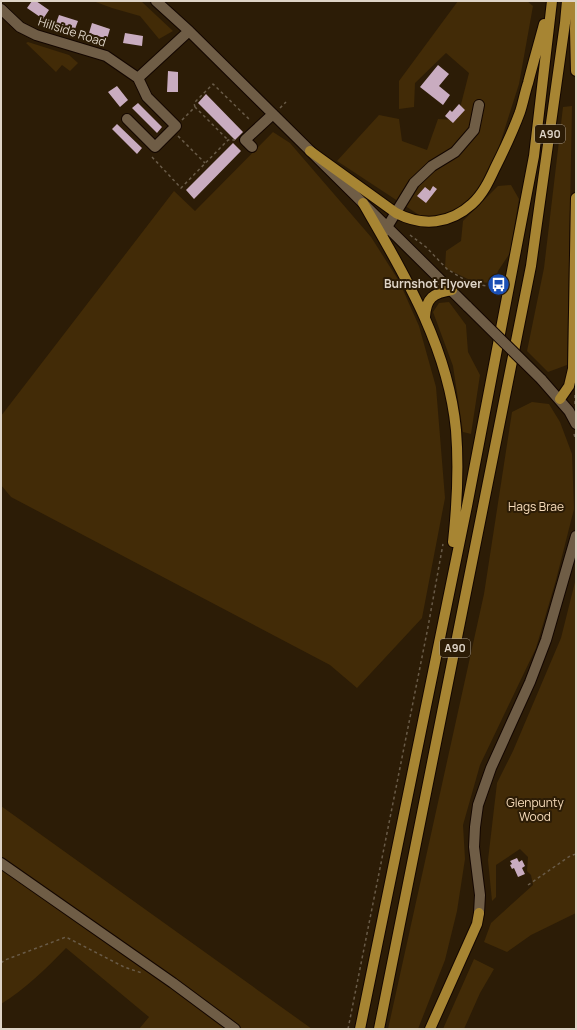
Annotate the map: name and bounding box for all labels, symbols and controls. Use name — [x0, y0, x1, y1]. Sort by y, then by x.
street label: Hillside Road — [36, 13, 108, 51]
road number: A90 — [535, 125, 565, 143]
bus stop icon: Burnshot Flyover — [485, 271, 511, 297]
place label: Burnshot Flyover — [384, 275, 482, 292]
park label: Hags Brae — [508, 498, 564, 515]
road number: A90 — [440, 639, 470, 657]
park label: Glenpunty Wood — [506, 794, 564, 825]

